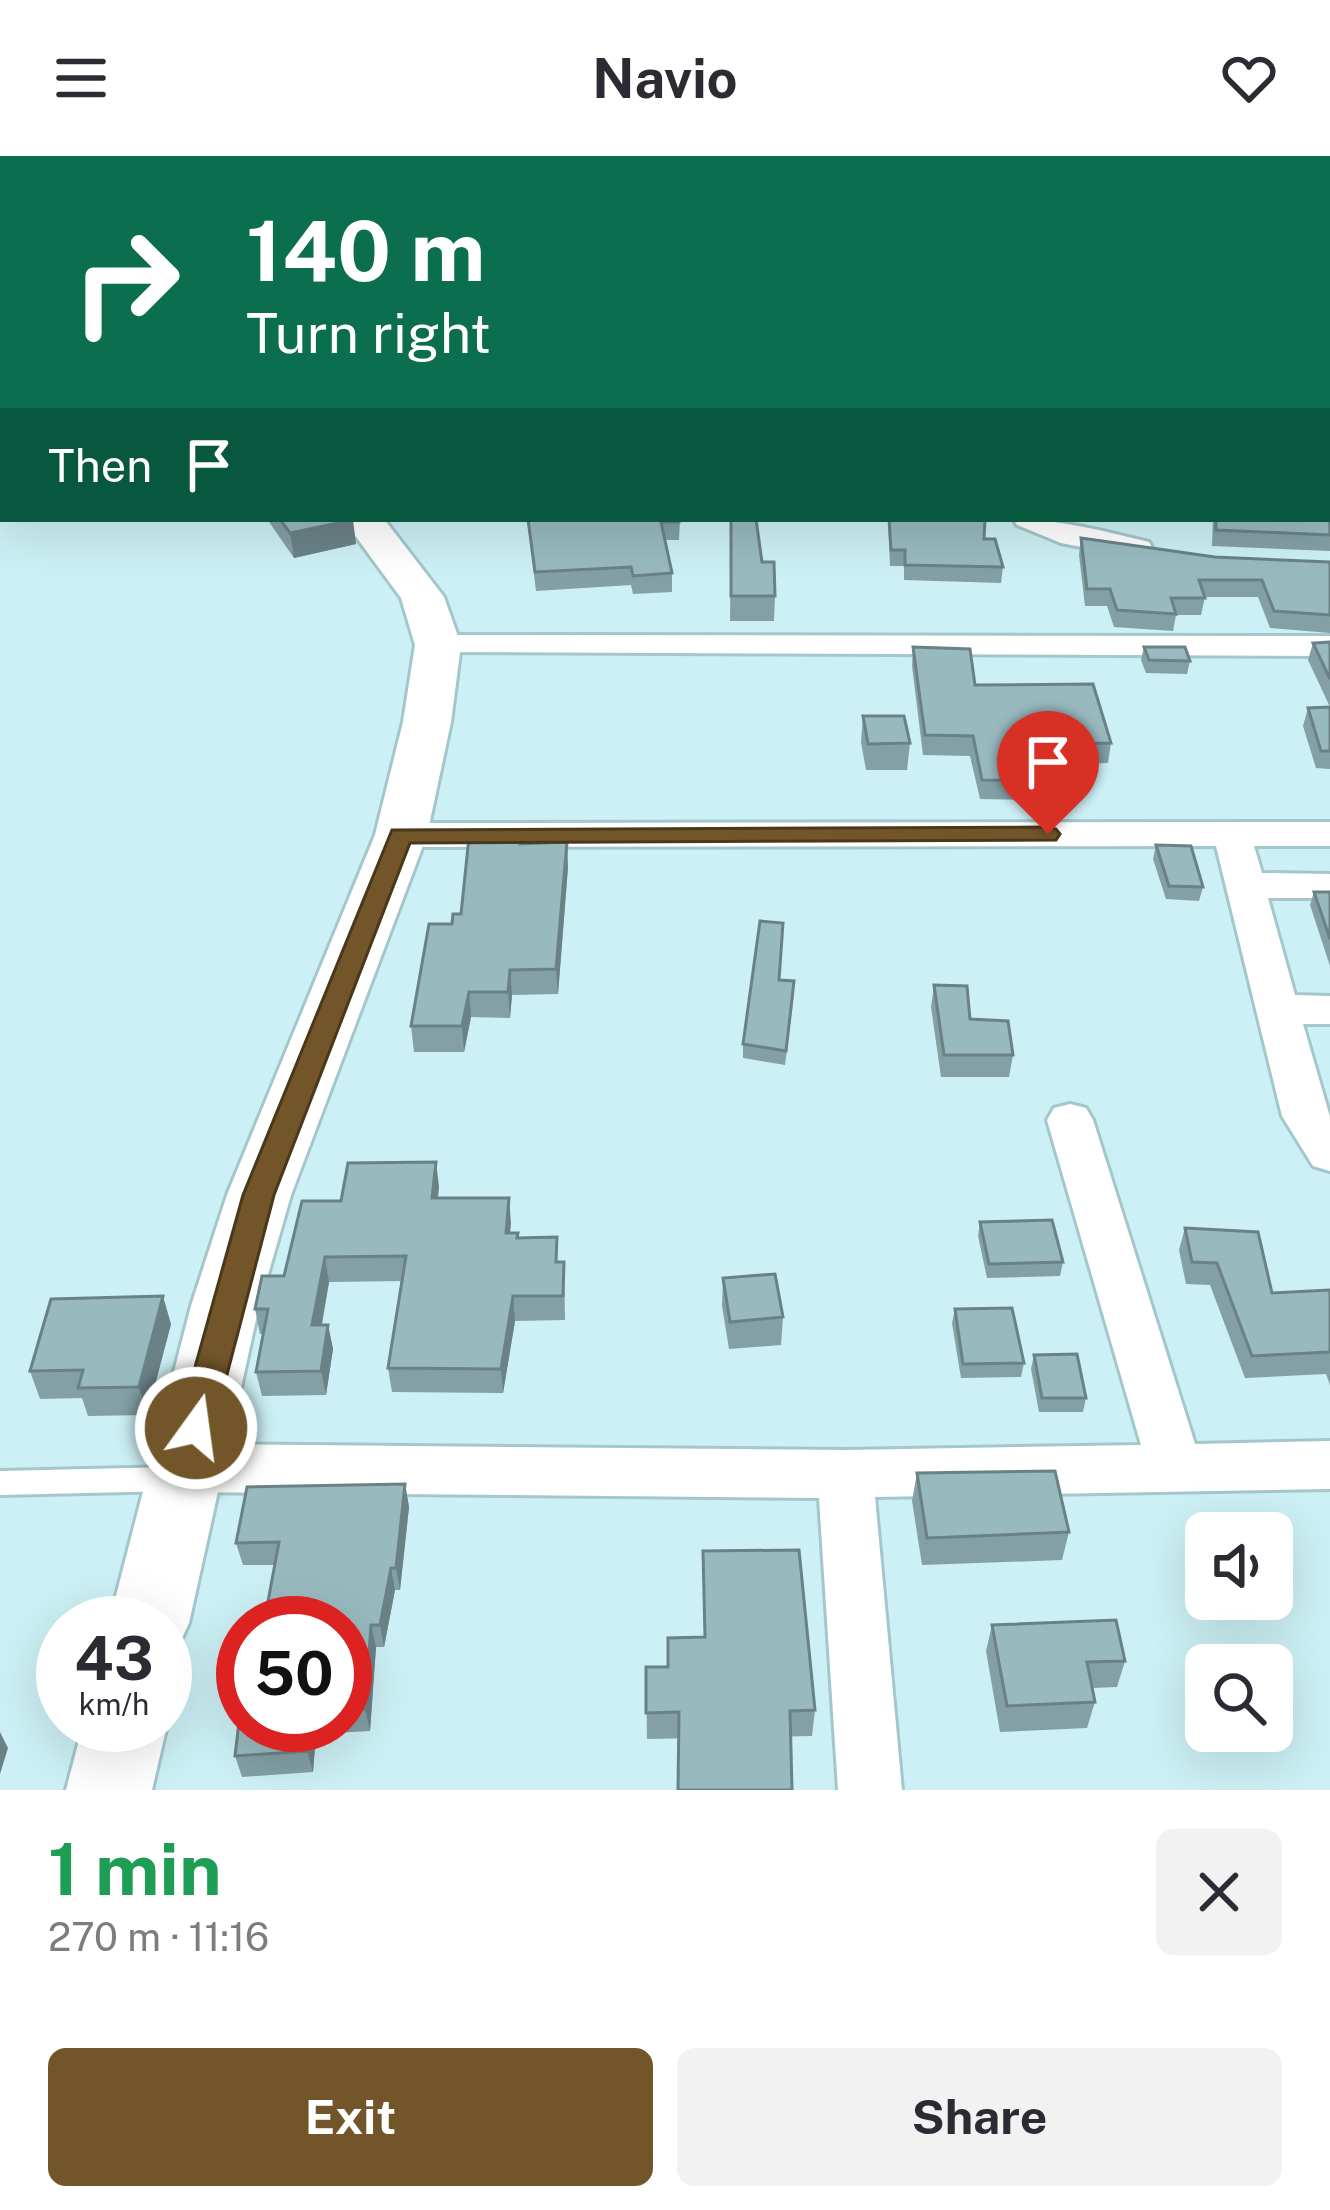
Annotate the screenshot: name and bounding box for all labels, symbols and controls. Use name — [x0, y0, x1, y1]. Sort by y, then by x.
icon: menu — [48, 45, 114, 111]
icon: heart — [1216, 45, 1282, 111]
text: Navio — [592, 47, 738, 110]
text: 140 m — [246, 201, 485, 300]
icon: right — [48, 204, 204, 360]
text: Turn right — [246, 302, 491, 365]
icon: arrive — [176, 432, 242, 498]
text: Then — [48, 439, 152, 492]
pin — [997, 711, 1099, 834]
icon: arrive — [1015, 729, 1081, 795]
position arrow — [133, 1365, 259, 1491]
map controls — [1185, 1512, 1293, 1752]
button: sound — [1185, 1512, 1293, 1620]
speed limit sign: 50 — [216, 1596, 372, 1752]
text: 43 — [74, 1623, 154, 1694]
button: search — [1185, 1644, 1293, 1752]
text: km/h — [79, 1686, 149, 1722]
text: 1 min — [48, 1827, 222, 1911]
button: close — [1156, 1829, 1282, 1955]
text: 270 m · 11:16 — [48, 1914, 269, 1960]
button: Exit — [48, 2048, 653, 2186]
button: Share — [677, 2048, 1282, 2186]

